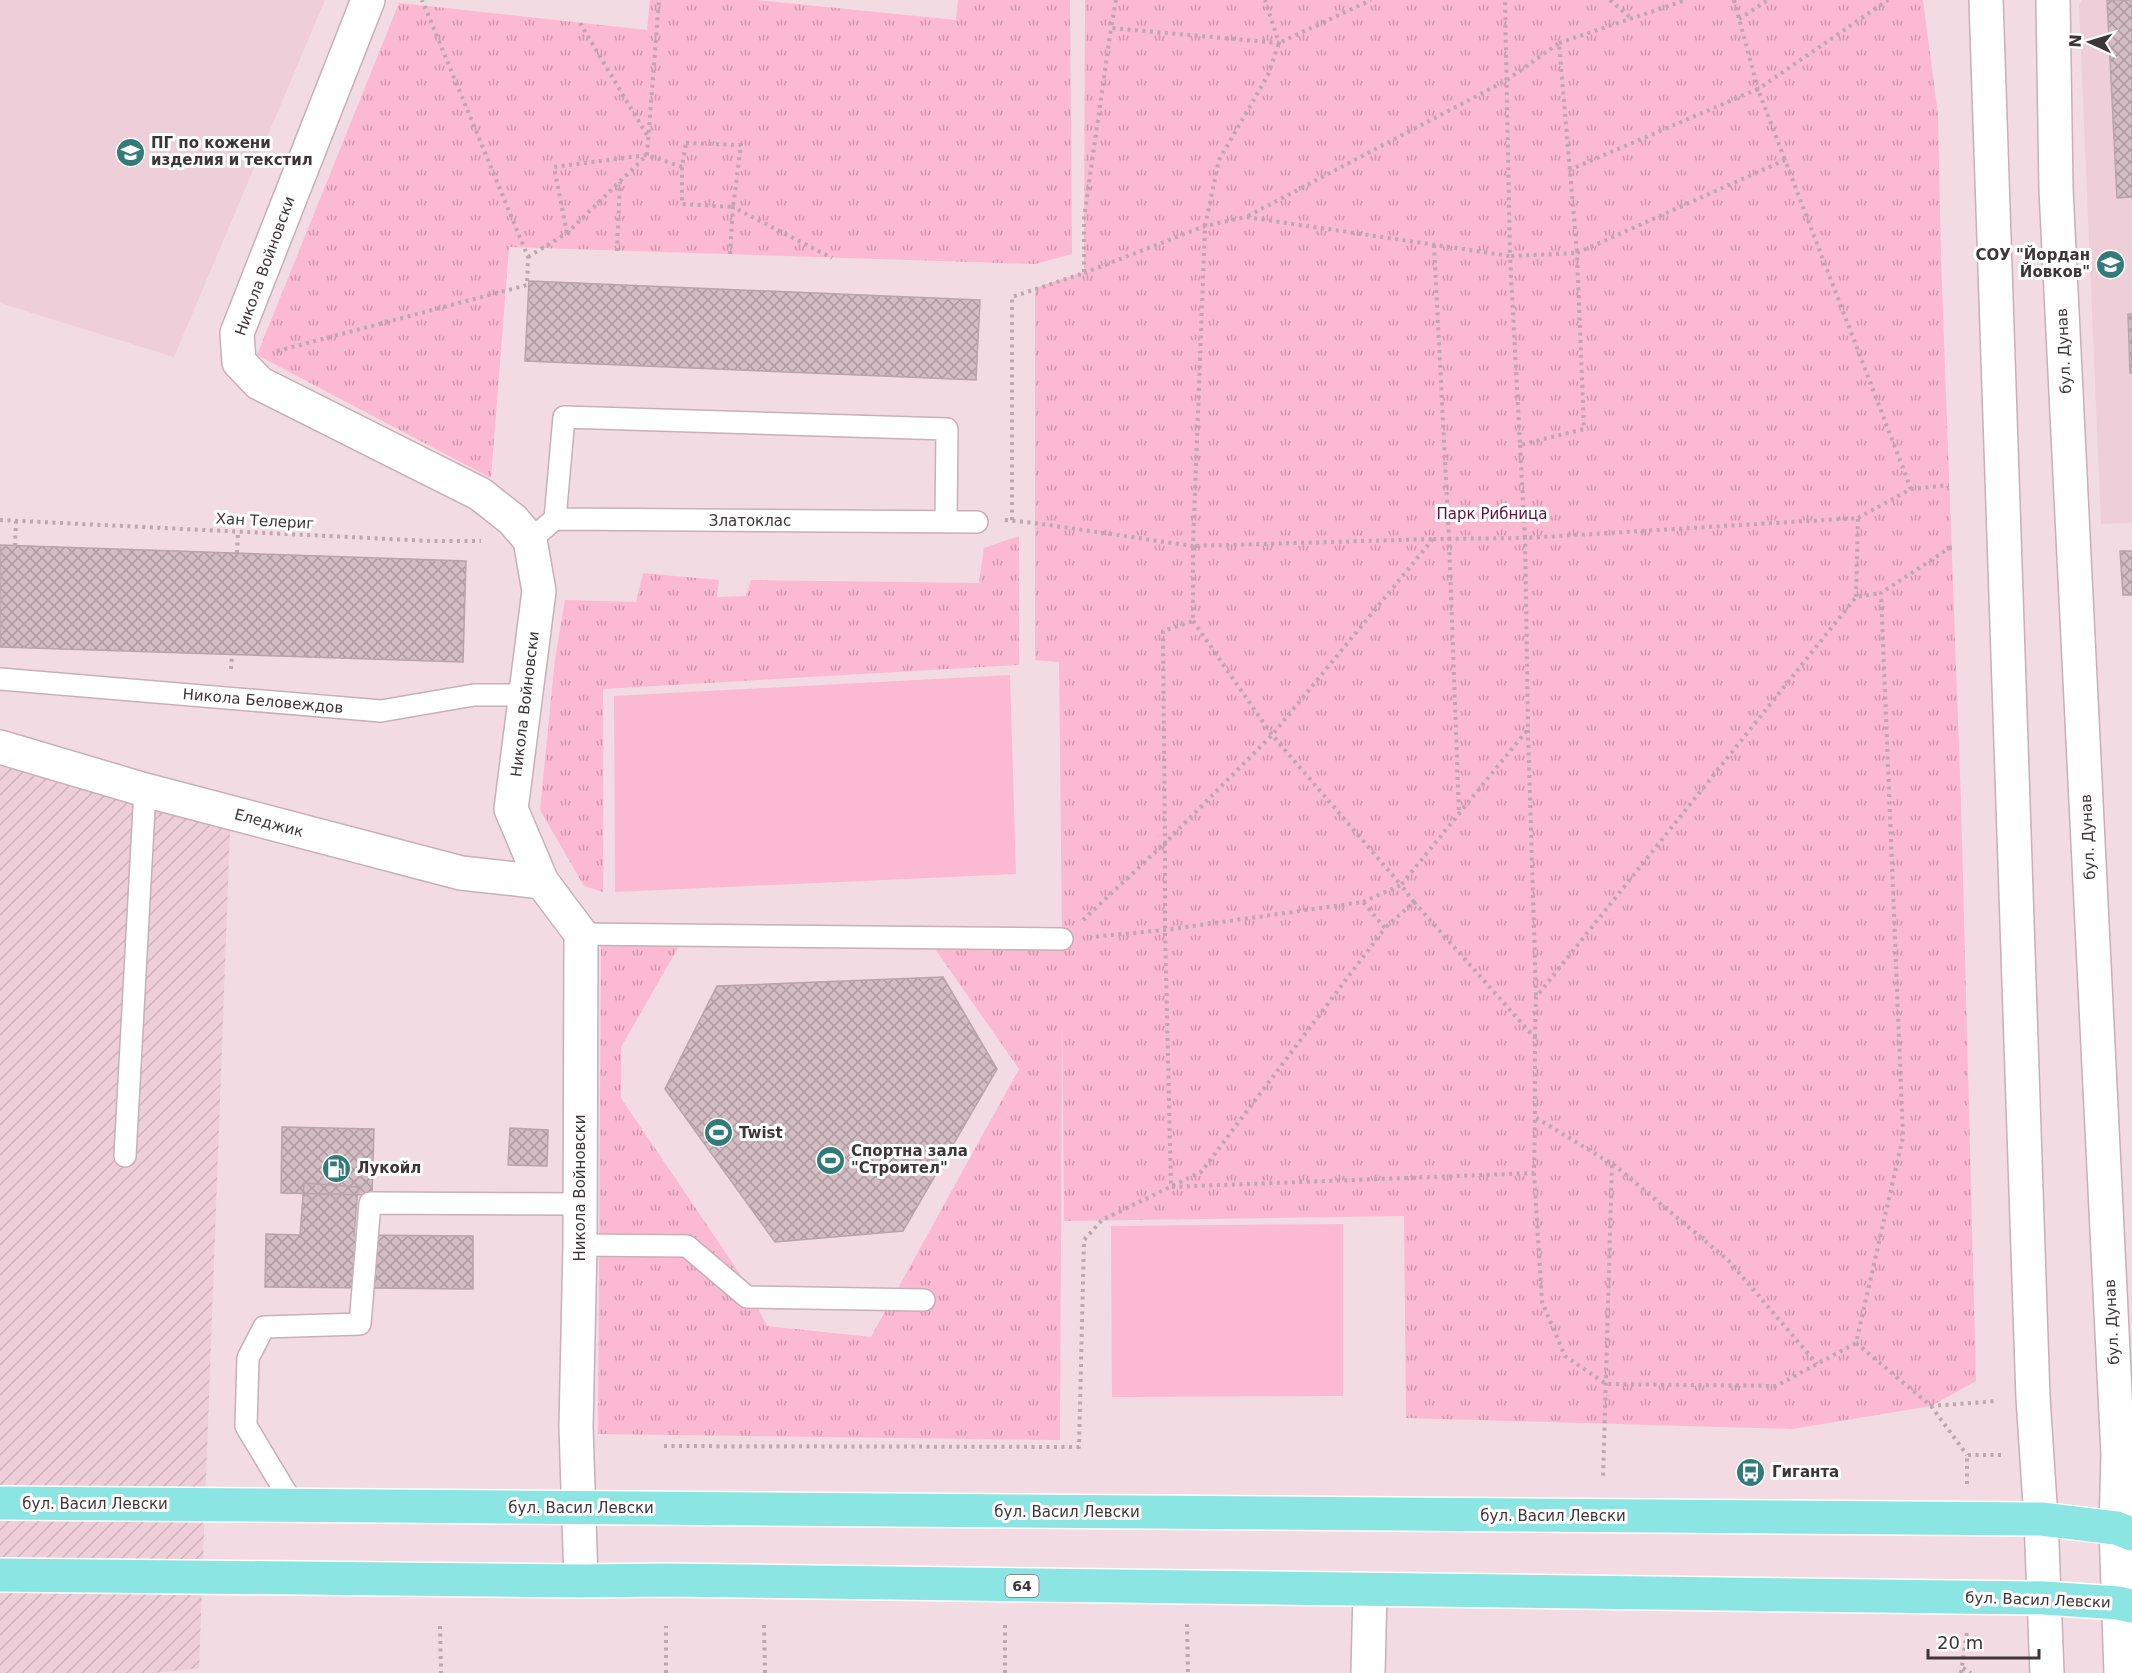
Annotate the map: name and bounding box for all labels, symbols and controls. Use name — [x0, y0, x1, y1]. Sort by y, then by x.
north arrow — [2060, 12, 2120, 72]
text: N — [2066, 34, 2085, 48]
place label: ПГ по кожени изделия и текстил — [151, 134, 313, 169]
school or university icon: ПГ по кожени изделия и текстил — [114, 136, 146, 168]
street label: Никола Войновски — [231, 194, 299, 338]
place label: СОУ "Йордан Йовков" — [1975, 245, 2090, 281]
school or university icon: СОУ "Йордан Йовков" — [2095, 248, 2127, 280]
street label: бул. Дунав — [2053, 308, 2075, 394]
park label: Парк Рибница — [1437, 505, 1547, 523]
street label: Хан Телериг — [215, 509, 315, 533]
street label: Златоклас — [709, 512, 791, 530]
street label: Никола Войновски — [507, 630, 543, 778]
street label: Никола Беловеждов — [182, 685, 344, 717]
street label: бул. Дунав — [2077, 794, 2099, 880]
street label: Еледжик — [232, 805, 306, 841]
street label: Никола Войновски — [571, 1115, 589, 1261]
sports icon: Twist — [702, 1117, 734, 1149]
place label: Twist — [739, 1124, 783, 1142]
place label: Спортна зала "Строител" — [851, 1142, 968, 1177]
sports icon: Спортна зала "Строител" — [814, 1144, 846, 1176]
fuel station icon: Лукойл — [320, 1152, 352, 1184]
place label: Лукойл — [357, 1159, 421, 1177]
street label: бул. Дунав — [2101, 1279, 2123, 1365]
bus stop icon: Гиганта — [1735, 1456, 1767, 1488]
place label: Гиганта — [1772, 1463, 1839, 1481]
street label: бул. Васил Левски — [22, 1495, 168, 1513]
street label: бул. Васил Левски — [508, 1499, 654, 1517]
street label: бул. Васил Левски — [994, 1503, 1140, 1521]
street label: бул. Васил Левски — [1480, 1507, 1626, 1525]
road number: 64 — [1006, 1575, 1038, 1597]
street label: бул. Васил Левски — [1965, 1588, 2111, 1612]
scale bar — [1928, 1622, 2039, 1660]
text: 20 m — [1937, 1632, 1983, 1653]

